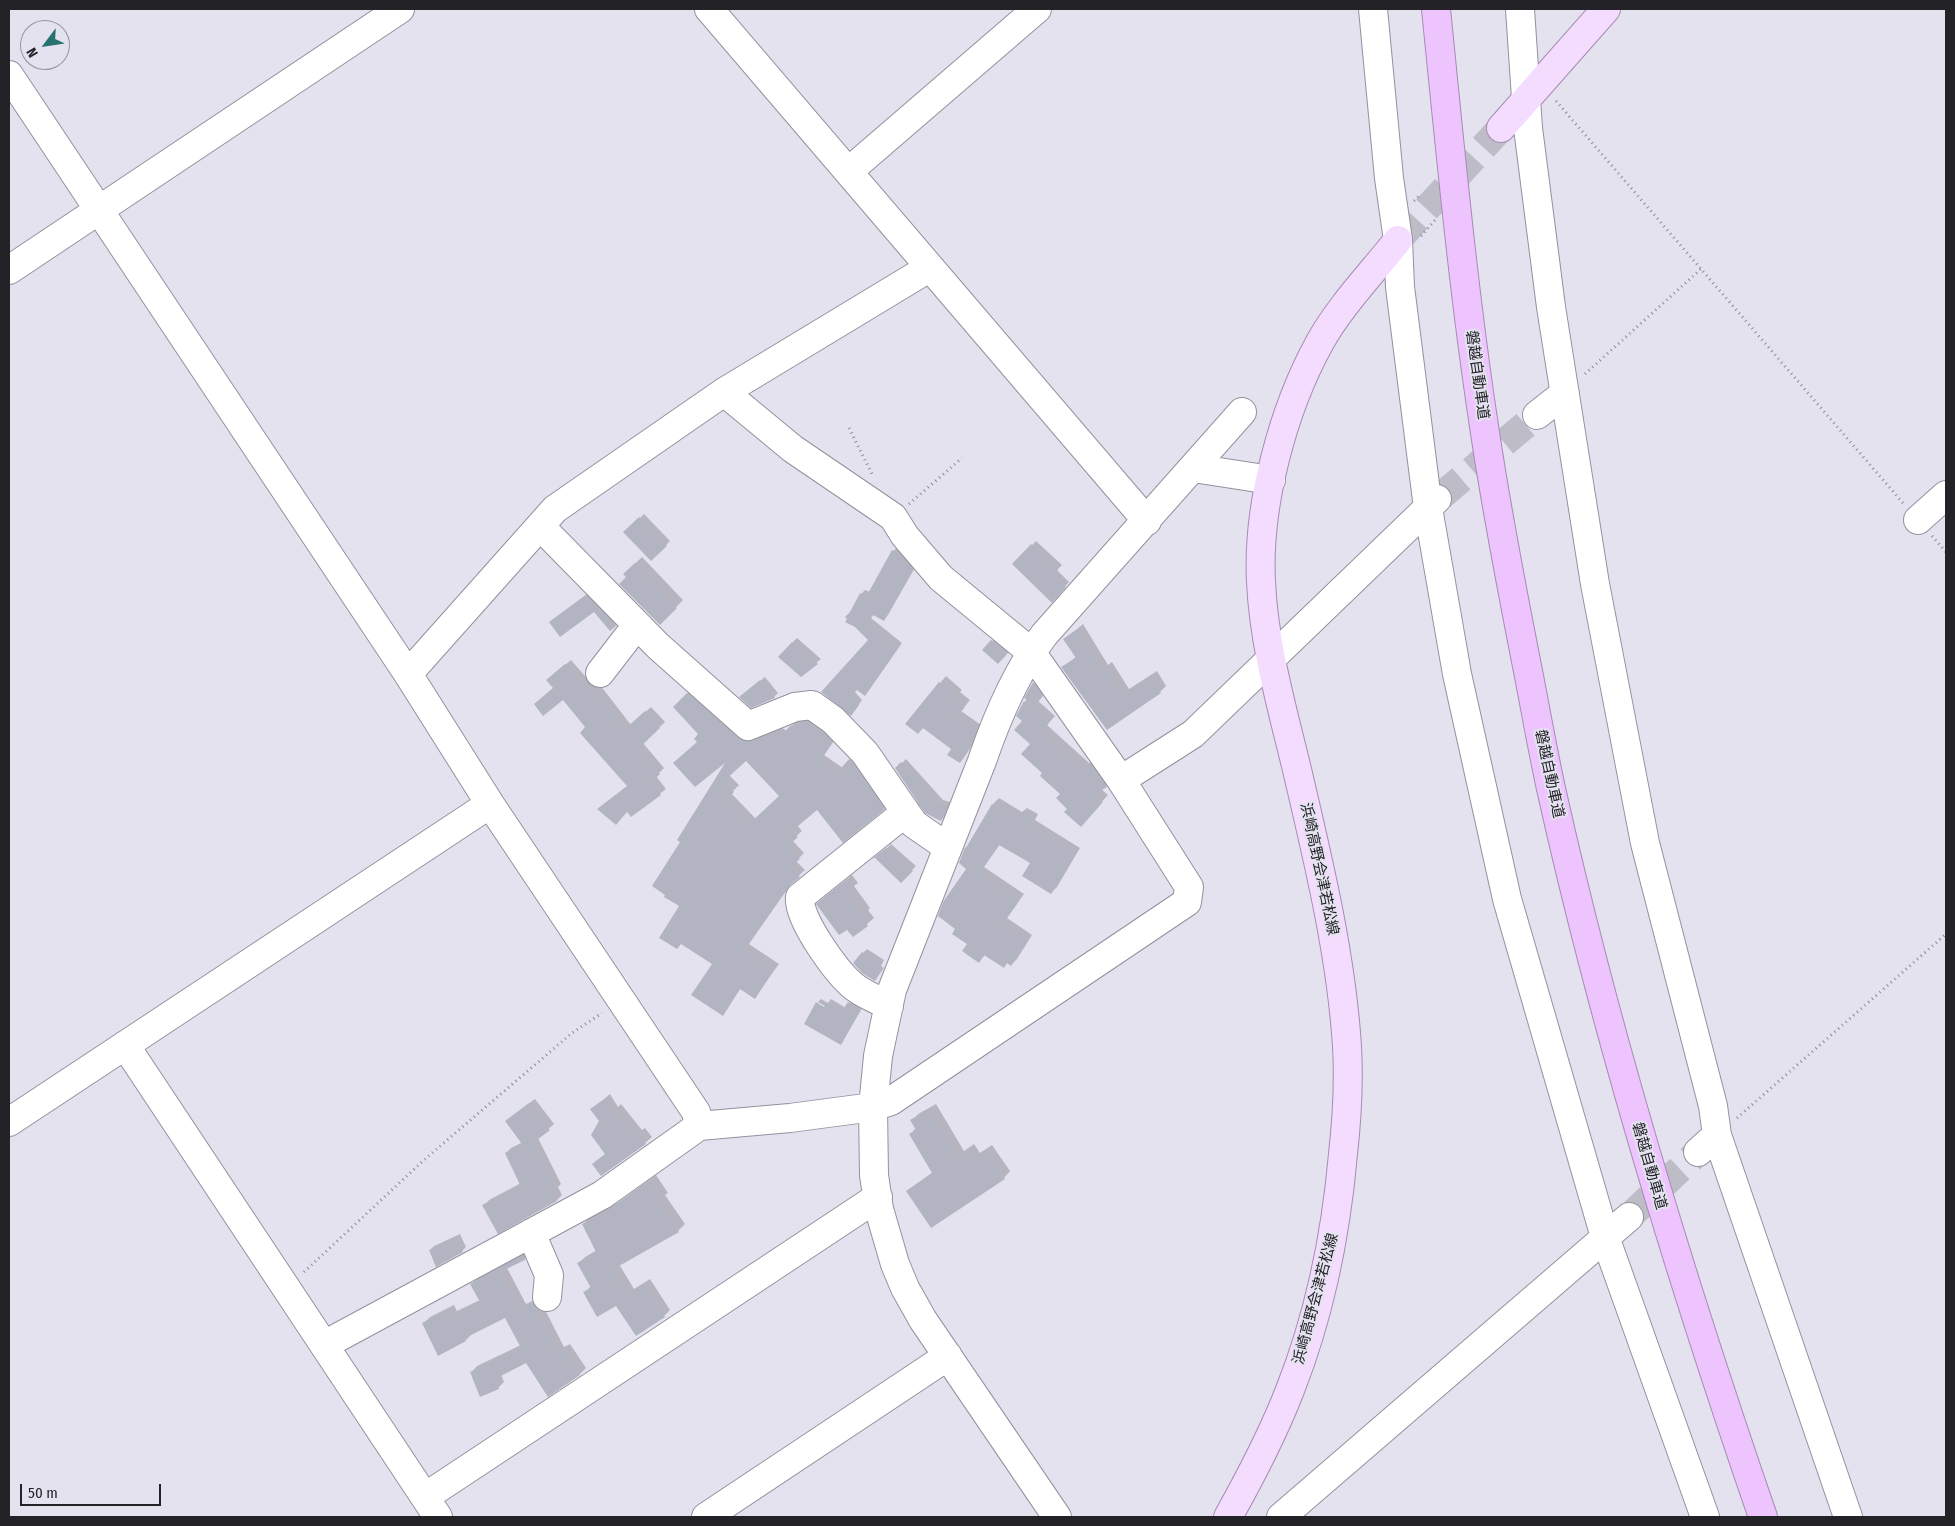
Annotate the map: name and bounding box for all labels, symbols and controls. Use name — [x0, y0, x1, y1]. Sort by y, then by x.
north arrow — [20, 20, 70, 70]
text: N — [23, 45, 42, 60]
street label: 磐越自動車道 — [1462, 329, 1492, 421]
street label: 磐越自動車道 — [1531, 728, 1567, 820]
street label: 浜崎高野会津若松線 — [1296, 801, 1342, 937]
street label: 磐越自動車道 — [1628, 1120, 1670, 1212]
street label: 浜崎高野会津若松線 — [1290, 1231, 1342, 1367]
scale bar — [22, 1474, 164, 1506]
text: 50 m — [28, 1484, 58, 1502]

